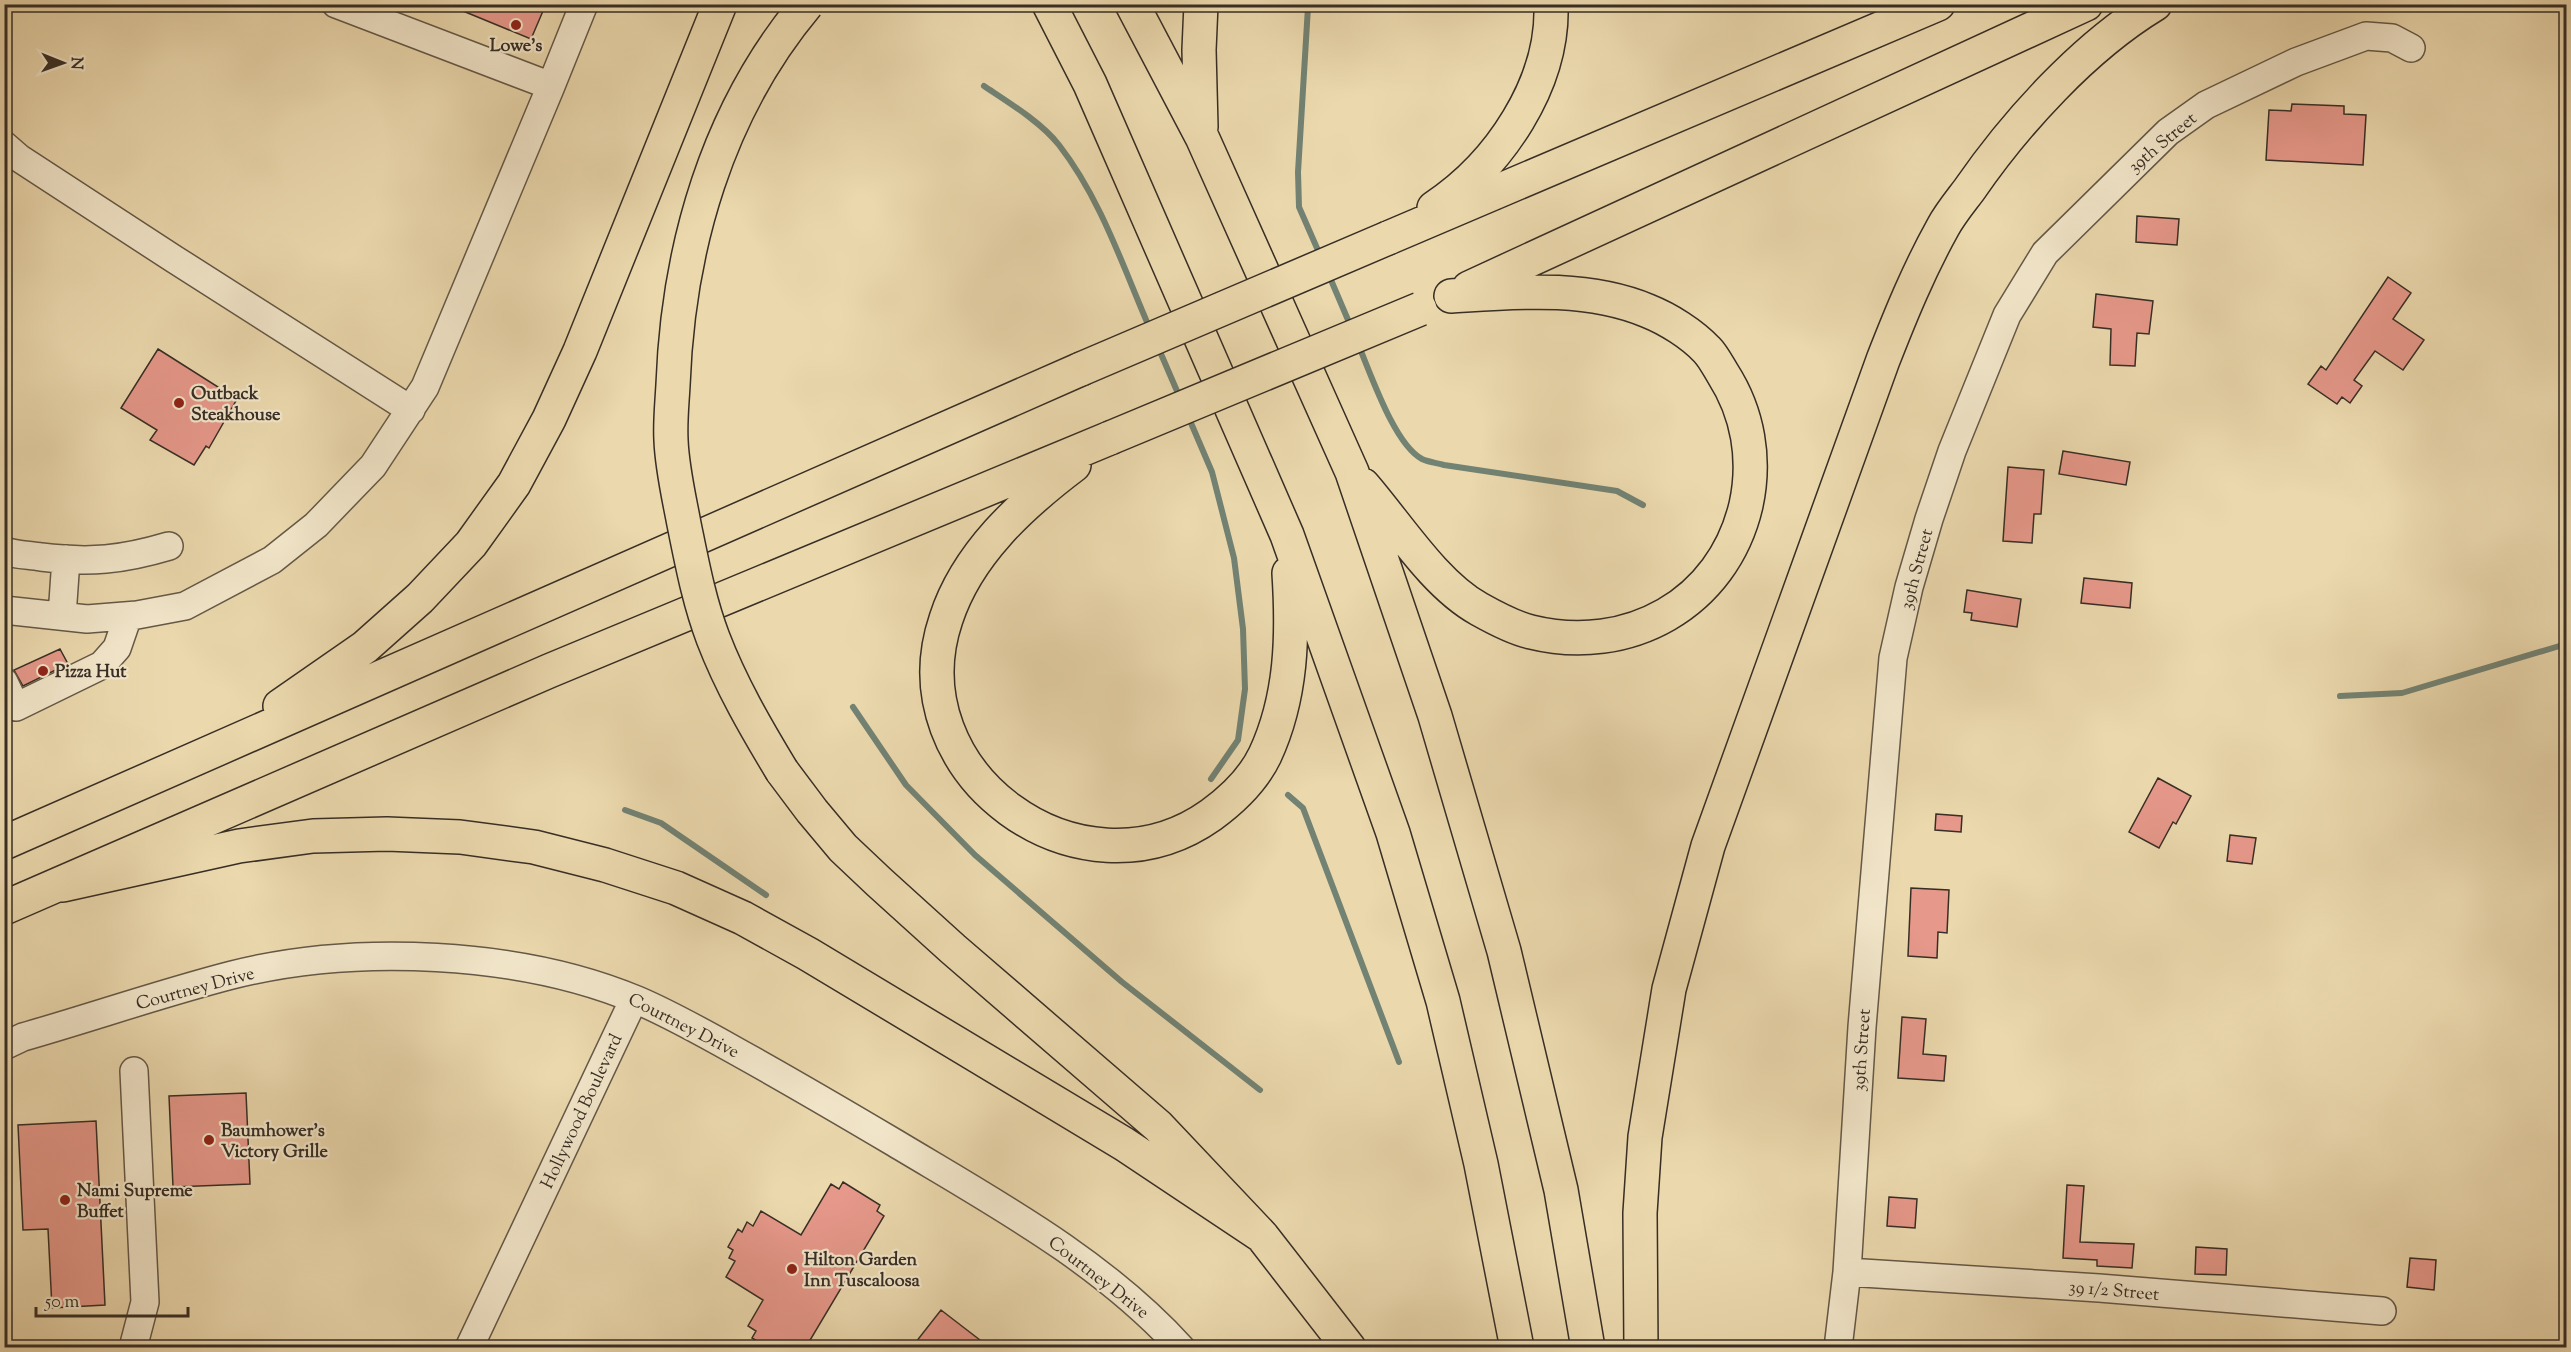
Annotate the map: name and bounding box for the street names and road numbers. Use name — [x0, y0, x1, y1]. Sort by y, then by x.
street label: 39th Street — [2123, 107, 2203, 180]
street label: 39th Street — [1895, 526, 1941, 613]
street label: Courtney Drive — [133, 962, 258, 1018]
street label: Courtney Drive — [623, 988, 743, 1066]
street label: 39th Street — [1847, 1008, 1879, 1092]
street label: Hollywood Boulevard — [535, 1030, 630, 1194]
street label: Courtney Drive — [1042, 1231, 1154, 1326]
street label: 39 1/2 Street — [2068, 1275, 2160, 1309]

